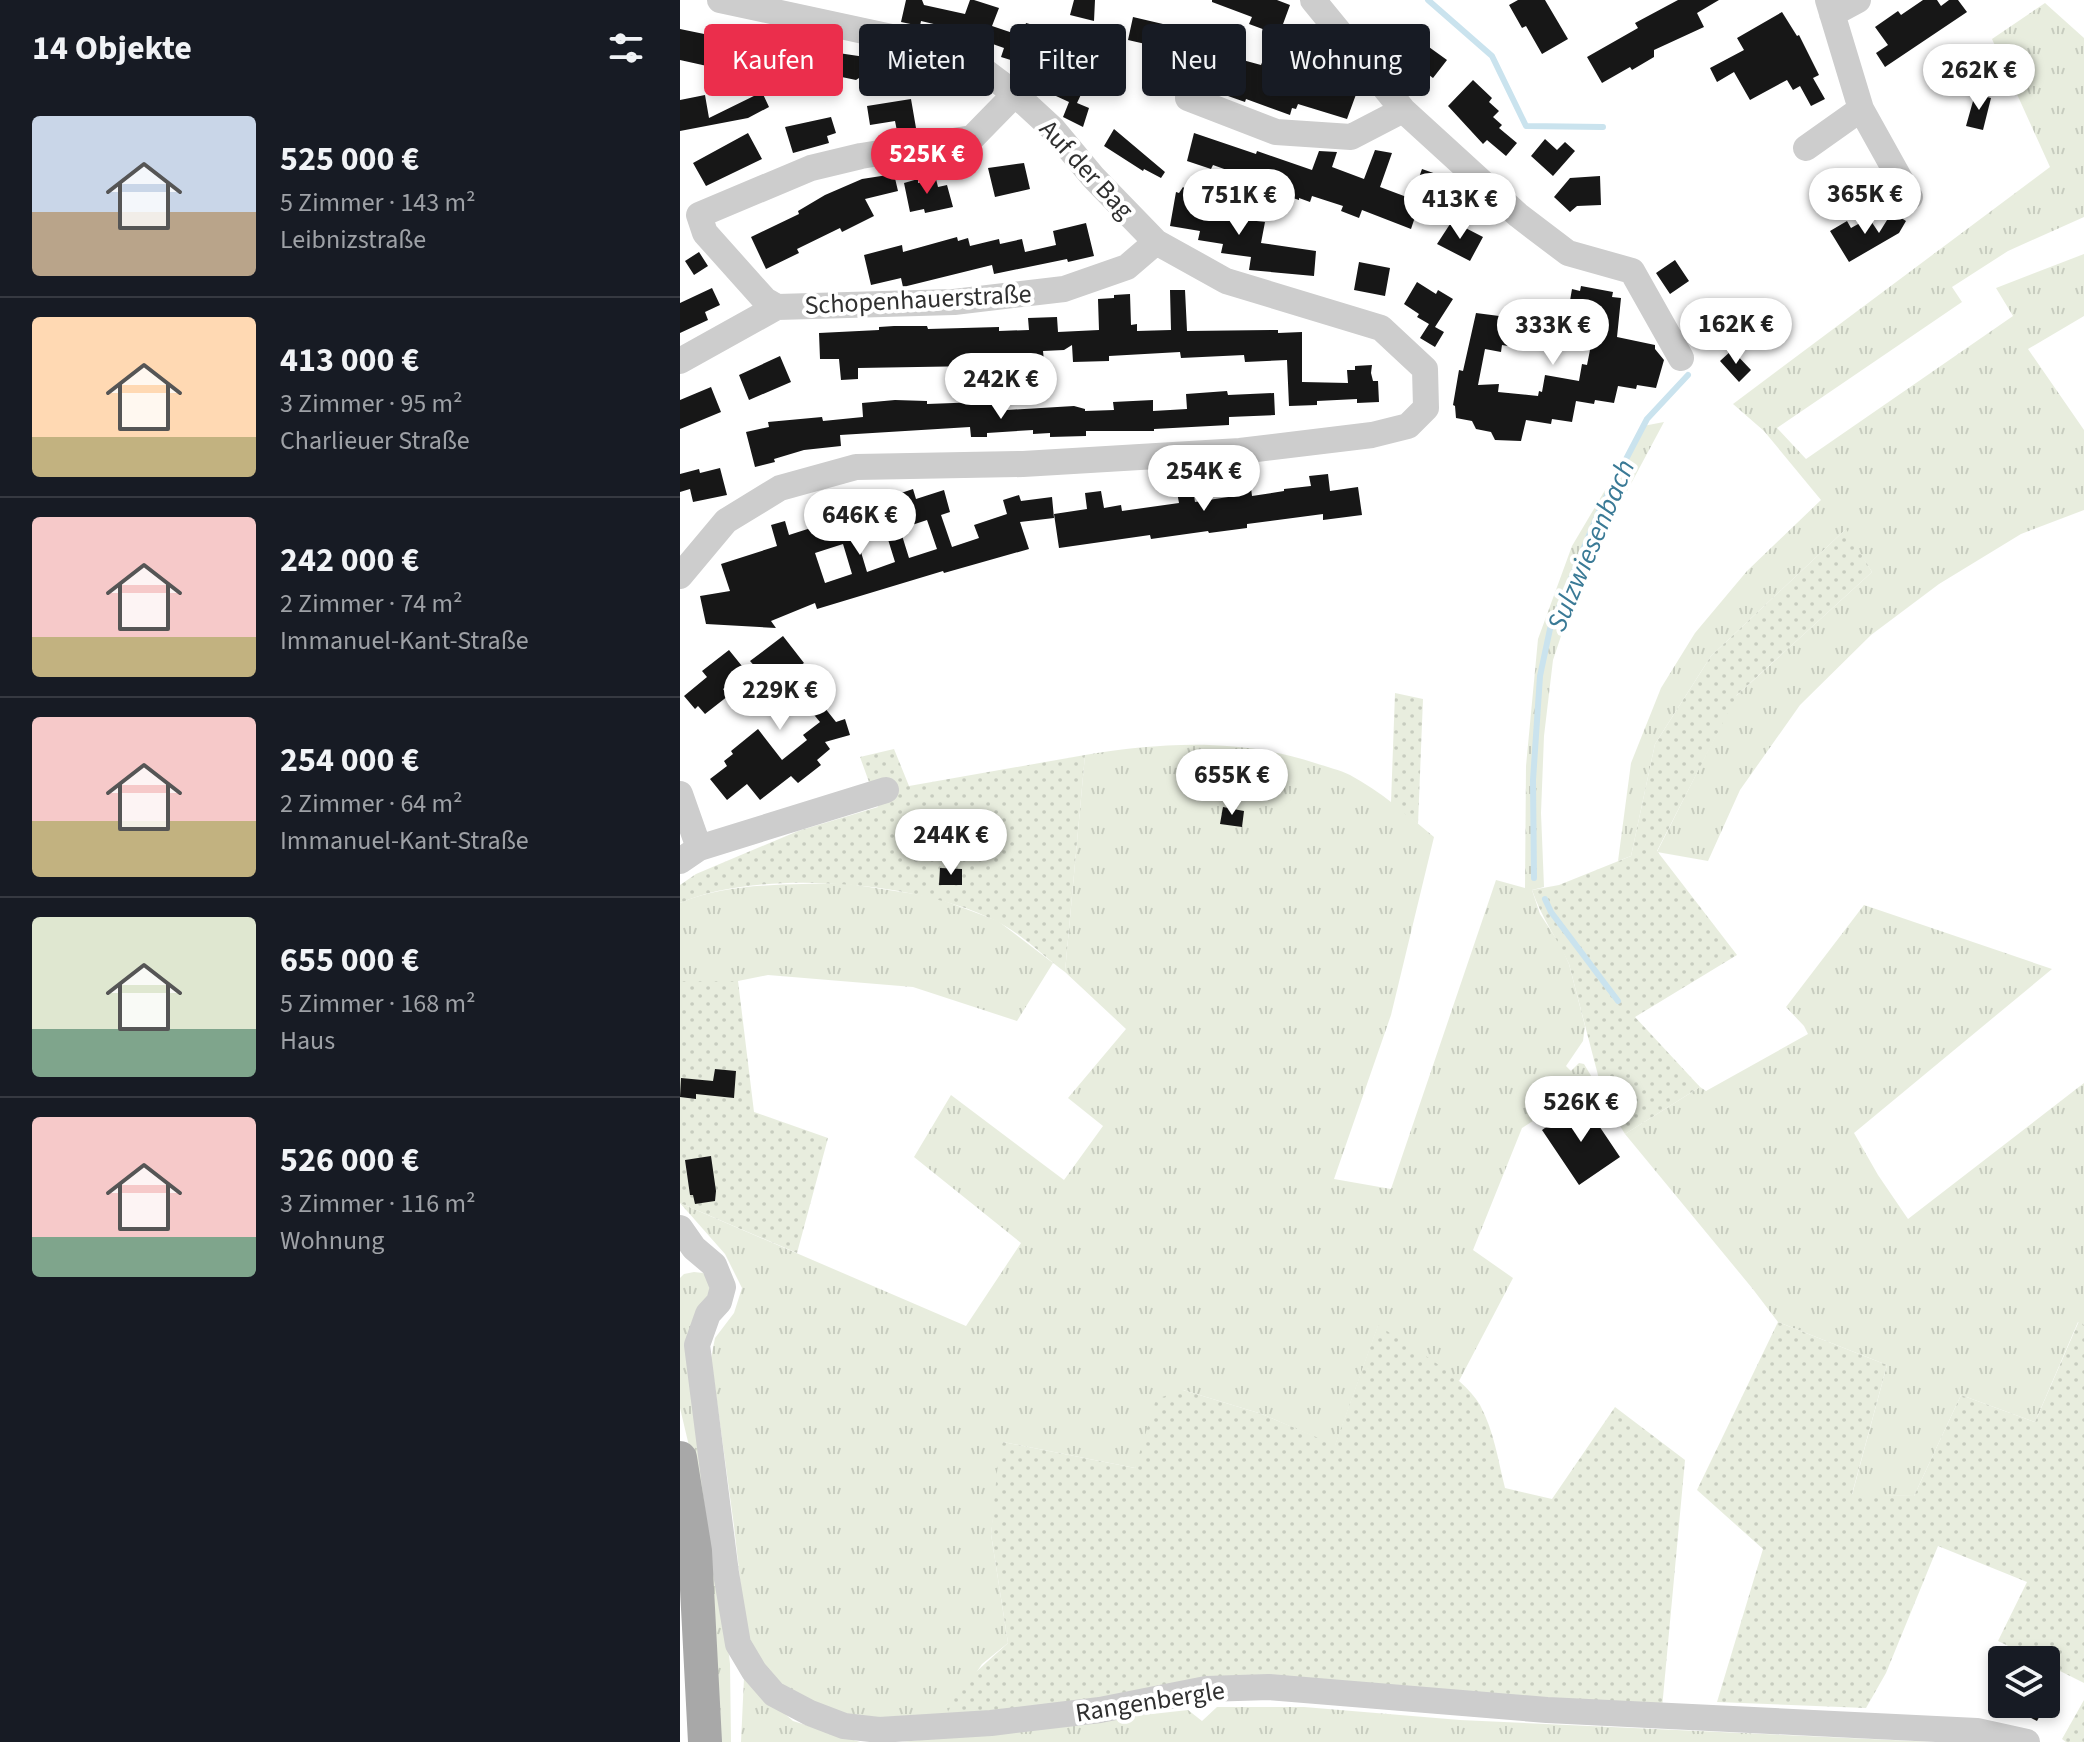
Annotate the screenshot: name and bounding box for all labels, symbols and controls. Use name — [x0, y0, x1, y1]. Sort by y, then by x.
text: 14 Objekte — [32, 24, 192, 73]
chip: Kaufen — [704, 24, 843, 96]
chip: Mieten — [859, 24, 994, 96]
chip: Filter — [1010, 24, 1126, 96]
chip: Neu — [1142, 24, 1246, 96]
chip: Wohnung — [1262, 24, 1430, 96]
icon: filters — [604, 26, 648, 70]
pin: 262K € — [1914, 44, 2044, 112]
text: 262K € — [1941, 51, 2017, 88]
street label: Auf der Bag — [1031, 111, 1142, 227]
pin: 525K € — [862, 128, 992, 196]
text: 525 000 € — [280, 135, 419, 184]
text: 525K € — [889, 135, 965, 172]
icon: home — [96, 148, 192, 244]
pin: 365K € — [1800, 168, 1930, 236]
pin: 751K € — [1174, 169, 1304, 237]
pin: 413K € — [1395, 173, 1525, 241]
text: 365K € — [1827, 175, 1903, 212]
text: 751K € — [1201, 176, 1277, 213]
text: 413K € — [1422, 180, 1498, 217]
text: 5 Zimmer · 143 m² — [280, 184, 476, 221]
text: Leibnizstraße — [280, 221, 426, 258]
street label: Schopenhauerstraße — [804, 275, 1032, 324]
pin: 162K € — [1671, 298, 1801, 366]
pin: 333K € — [1488, 299, 1618, 367]
text: 162K € — [1698, 305, 1774, 342]
text: 333K € — [1515, 306, 1591, 343]
text: 413 000 € — [280, 336, 419, 385]
icon: home — [96, 349, 192, 445]
pin: 242K € — [936, 353, 1066, 421]
text: 242K € — [963, 360, 1039, 397]
text: 3 Zimmer · 95 m² — [280, 385, 463, 422]
text: Charlieuer Straße — [280, 422, 470, 459]
pin: 254K € — [1139, 445, 1269, 513]
text: 254K € — [1166, 452, 1242, 489]
water label: Sulzwiesenbach — [1537, 453, 1645, 638]
pin: 646K € — [795, 489, 925, 557]
text: 646K € — [822, 496, 898, 533]
text: 242 000 € — [280, 536, 419, 585]
icon: home — [96, 549, 192, 645]
text: 2 Zimmer · 74 m² — [280, 585, 463, 622]
text: Immanuel-Kant-Straße — [280, 622, 529, 659]
pin: 229K € — [715, 664, 845, 732]
text: 229K € — [742, 671, 818, 708]
text: 254 000 € — [280, 736, 419, 785]
icon: home — [96, 749, 192, 845]
pin: 655K € — [1167, 749, 1297, 817]
text: 655K € — [1194, 756, 1270, 793]
text: 2 Zimmer · 64 m² — [280, 785, 463, 822]
pin: 244K € — [886, 809, 1016, 877]
text: 244K € — [913, 816, 989, 853]
text: Immanuel-Kant-Straße — [280, 822, 529, 859]
text: 655 000 € — [280, 936, 419, 985]
icon: home — [96, 949, 192, 1045]
text: 5 Zimmer · 168 m² — [280, 985, 476, 1022]
text: Haus — [280, 1022, 335, 1059]
pin: 526K € — [1516, 1076, 1646, 1144]
text: 526K € — [1543, 1083, 1619, 1120]
text: 526 000 € — [280, 1136, 419, 1185]
icon: home — [96, 1149, 192, 1245]
text: 3 Zimmer · 116 m² — [280, 1185, 476, 1222]
text: Wohnung — [280, 1222, 384, 1259]
map controls — [1988, 1646, 2060, 1718]
button: layers — [1988, 1646, 2060, 1718]
street label: Rangenbergle — [1073, 1671, 1227, 1732]

